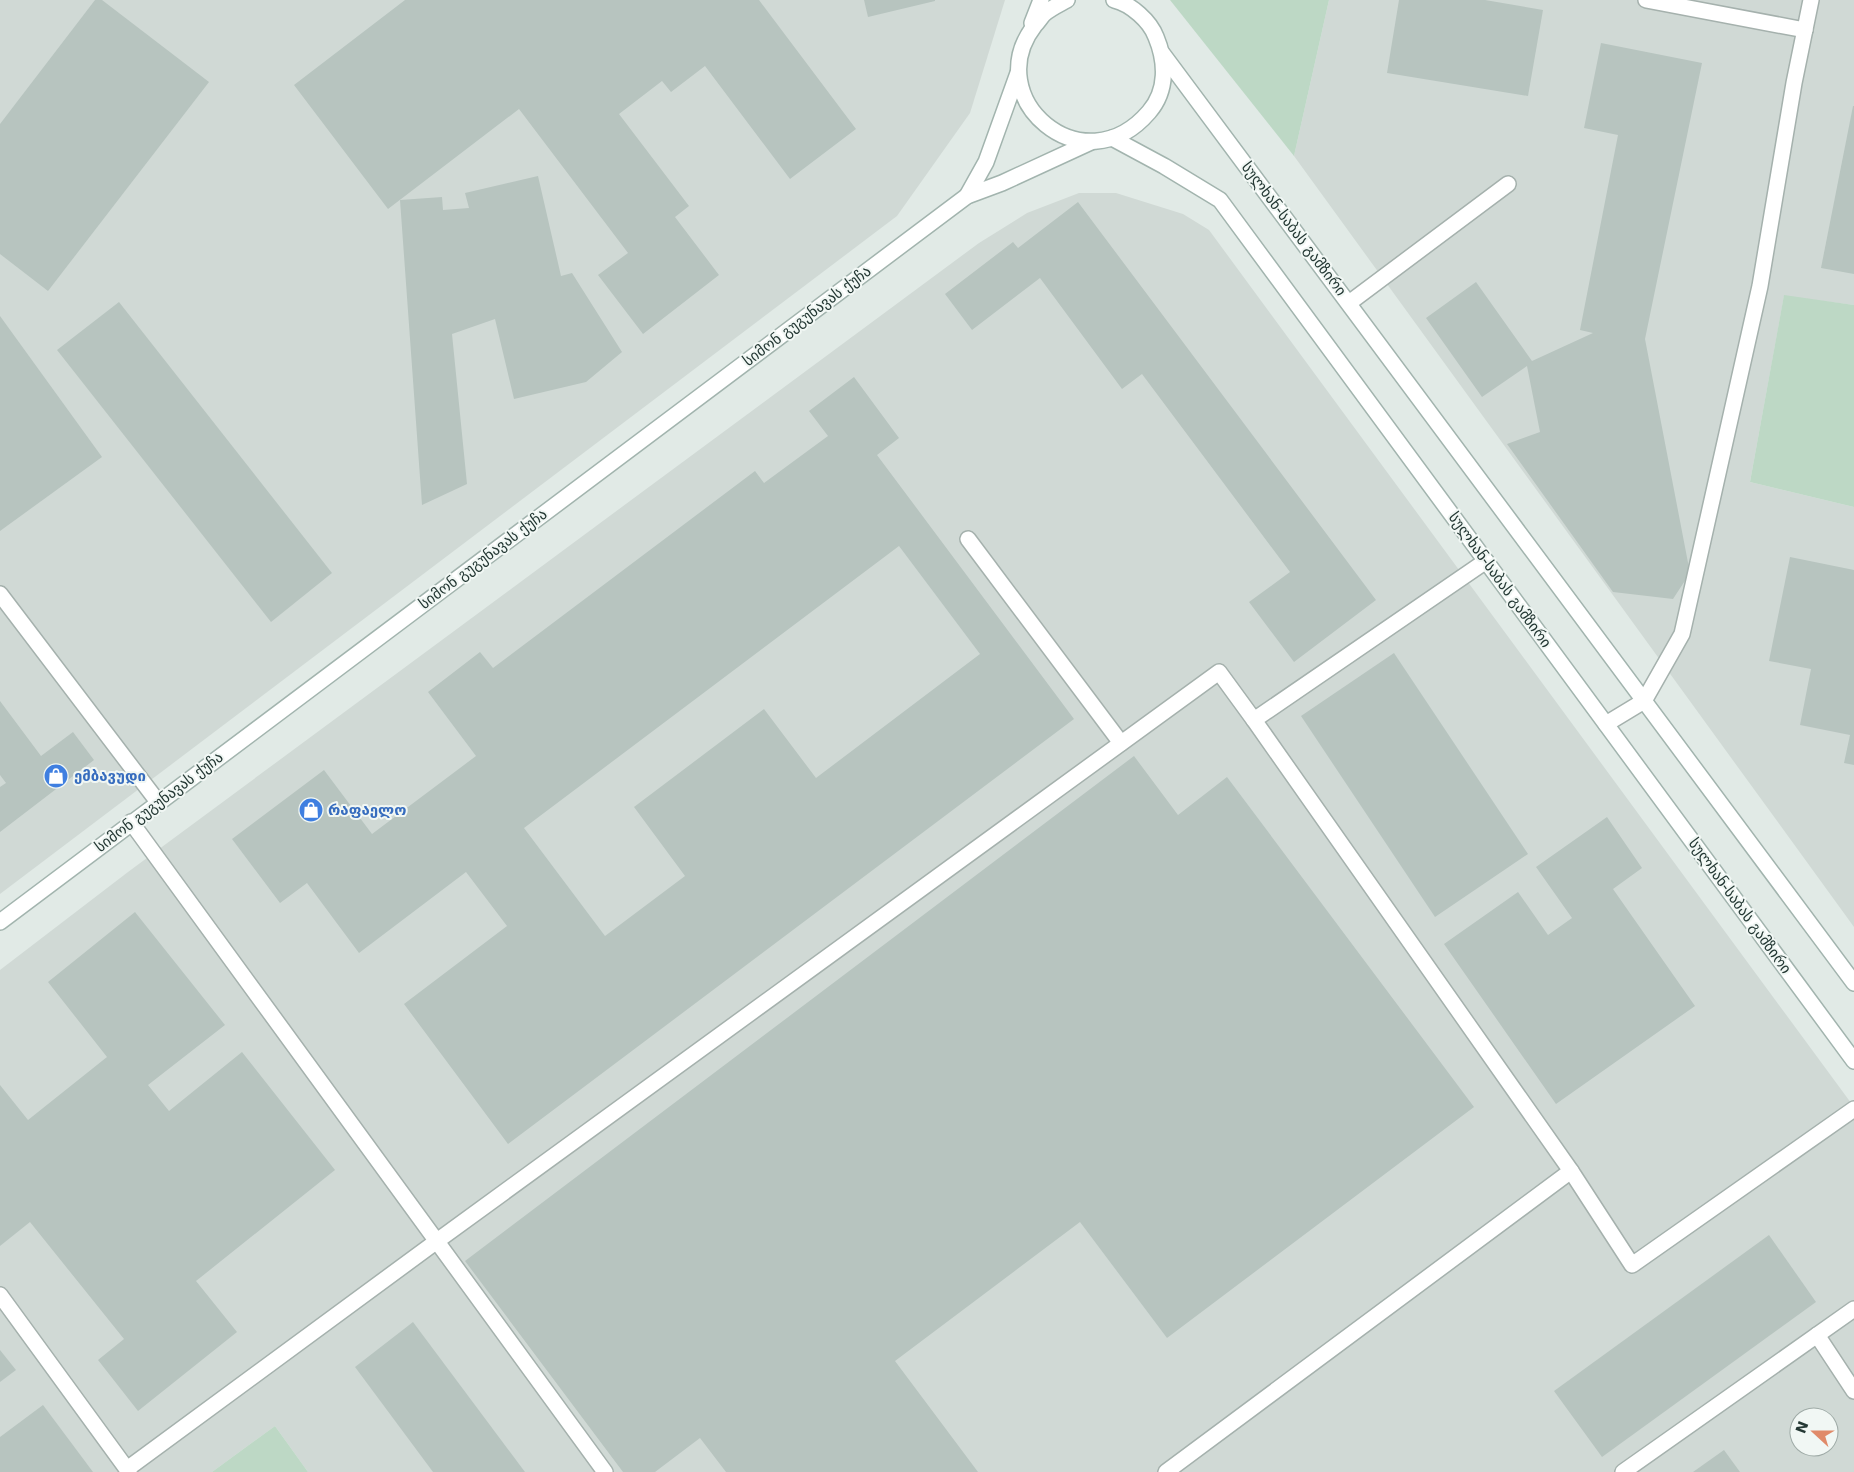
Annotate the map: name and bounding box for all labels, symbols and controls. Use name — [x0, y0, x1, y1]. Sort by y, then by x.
street label: სულხან-საბას გამზირი — [1238, 159, 1350, 300]
street label: სიმონ გუგუნავას ქუჩა — [740, 262, 874, 370]
street label: სიმონ გუგუნავას ქუჩა — [416, 505, 550, 613]
street label: სულხან-საბას გამზირი — [1445, 509, 1555, 651]
street label: სიმონ გუგუნავას ქუჩა — [92, 748, 226, 856]
shop icon: ემბავუდი — [43, 763, 69, 789]
place label: ემბავუდი — [74, 767, 146, 785]
shop icon: რაფაელო — [298, 797, 324, 823]
place label: რაფაელო — [328, 801, 406, 819]
street label: სულხან-საბას გამზირი — [1685, 835, 1795, 977]
north arrow — [1789, 1407, 1839, 1457]
text: N — [1792, 1419, 1811, 1436]

